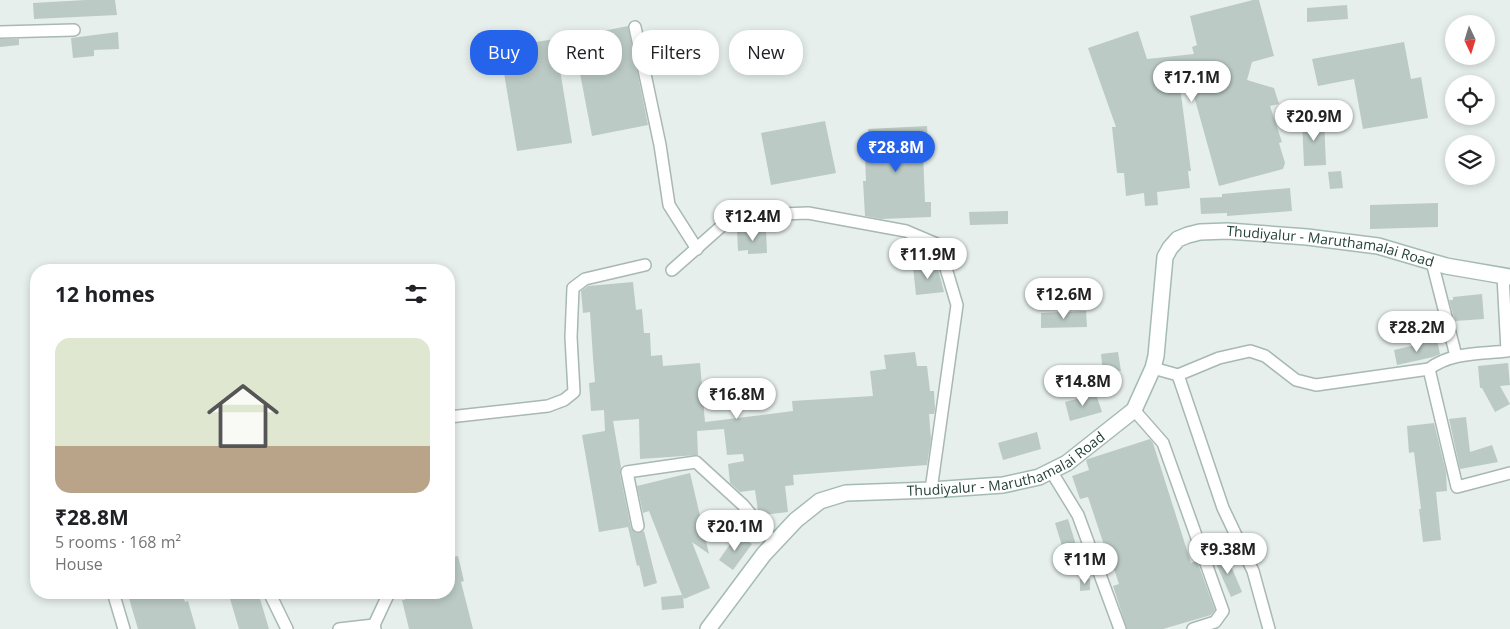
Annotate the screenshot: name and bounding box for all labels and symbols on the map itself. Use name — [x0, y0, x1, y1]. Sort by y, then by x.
north arrow — [1445, 15, 1495, 65]
pin: ₹17.1M — [1151, 61, 1233, 103]
pin: ₹20.9M — [1273, 100, 1355, 142]
pin: ₹28.8M — [855, 130, 937, 173]
pin: ₹12.4M — [712, 200, 794, 242]
street label: Thudiyalur - Maruthamalai Road — [1226, 221, 1436, 271]
pin: ₹11.9M — [887, 238, 969, 280]
pin: ₹12.6M — [1023, 278, 1105, 320]
pin: ₹28.2M — [1376, 310, 1458, 353]
pin: ₹14.8M — [1042, 364, 1124, 407]
pin: ₹16.8M — [696, 378, 778, 420]
street label: Thudiyalur - Maruthamalai Road — [906, 427, 1108, 500]
pin: ₹20.1M — [694, 510, 776, 552]
pin: ₹9.38M — [1187, 532, 1269, 575]
pin: ₹11M — [1055, 542, 1115, 585]

